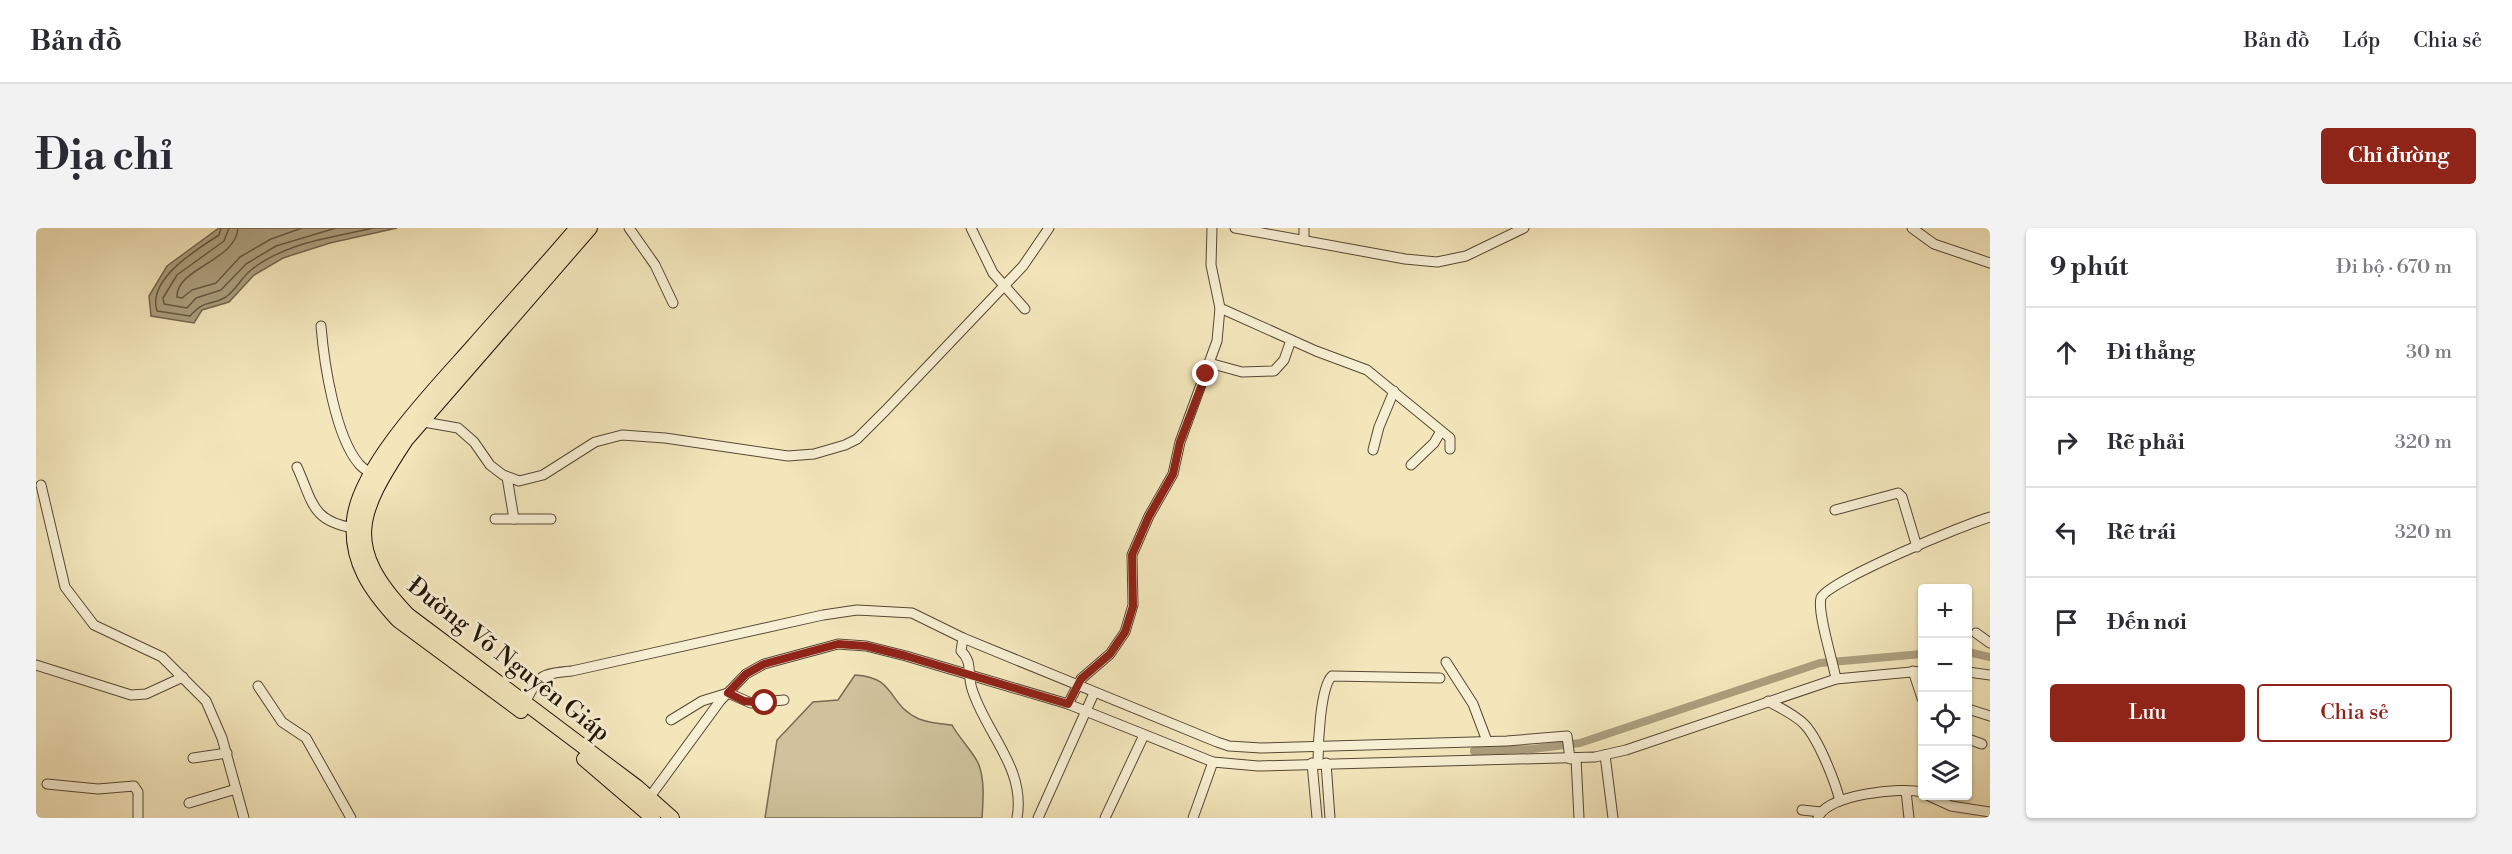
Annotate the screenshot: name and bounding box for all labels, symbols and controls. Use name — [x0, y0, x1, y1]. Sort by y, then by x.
text: Bản đồ — [30, 24, 122, 59]
text: Bản đồ — [2244, 28, 2310, 54]
text: Lớp — [2343, 28, 2380, 54]
text: Chia sẻ — [2413, 28, 2482, 54]
button: Chỉ đường — [2321, 128, 2476, 184]
text: Địa chỉ — [36, 130, 173, 183]
text: 9 phút — [2050, 251, 2128, 283]
text: Đi bộ · 670 m — [2336, 255, 2452, 280]
icon: ahead — [2050, 336, 2083, 369]
text: Đi thẳng — [2107, 339, 2195, 366]
text: 30 m — [2406, 340, 2452, 365]
route end — [1192, 360, 1218, 386]
icon: right — [2050, 426, 2083, 459]
text: Rẽ phải — [2107, 429, 2185, 456]
text: 320 m — [2395, 430, 2452, 455]
icon: left — [2050, 516, 2083, 549]
text: Rẽ trái — [2107, 519, 2176, 546]
text: 320 m — [2395, 520, 2452, 545]
street label: Đường Võ Nguyên Giáp — [401, 571, 616, 748]
map controls — [1918, 584, 1972, 800]
button: + — [1918, 584, 1972, 638]
icon: arrive — [2050, 606, 2083, 639]
text: Đến nơi — [2107, 609, 2187, 636]
button: − — [1918, 638, 1972, 692]
button: Lưu — [2050, 684, 2245, 742]
button: Chia sẻ — [2257, 684, 2452, 742]
route start — [751, 689, 777, 715]
button: locate — [1918, 692, 1972, 746]
button: layers — [1918, 746, 1972, 800]

